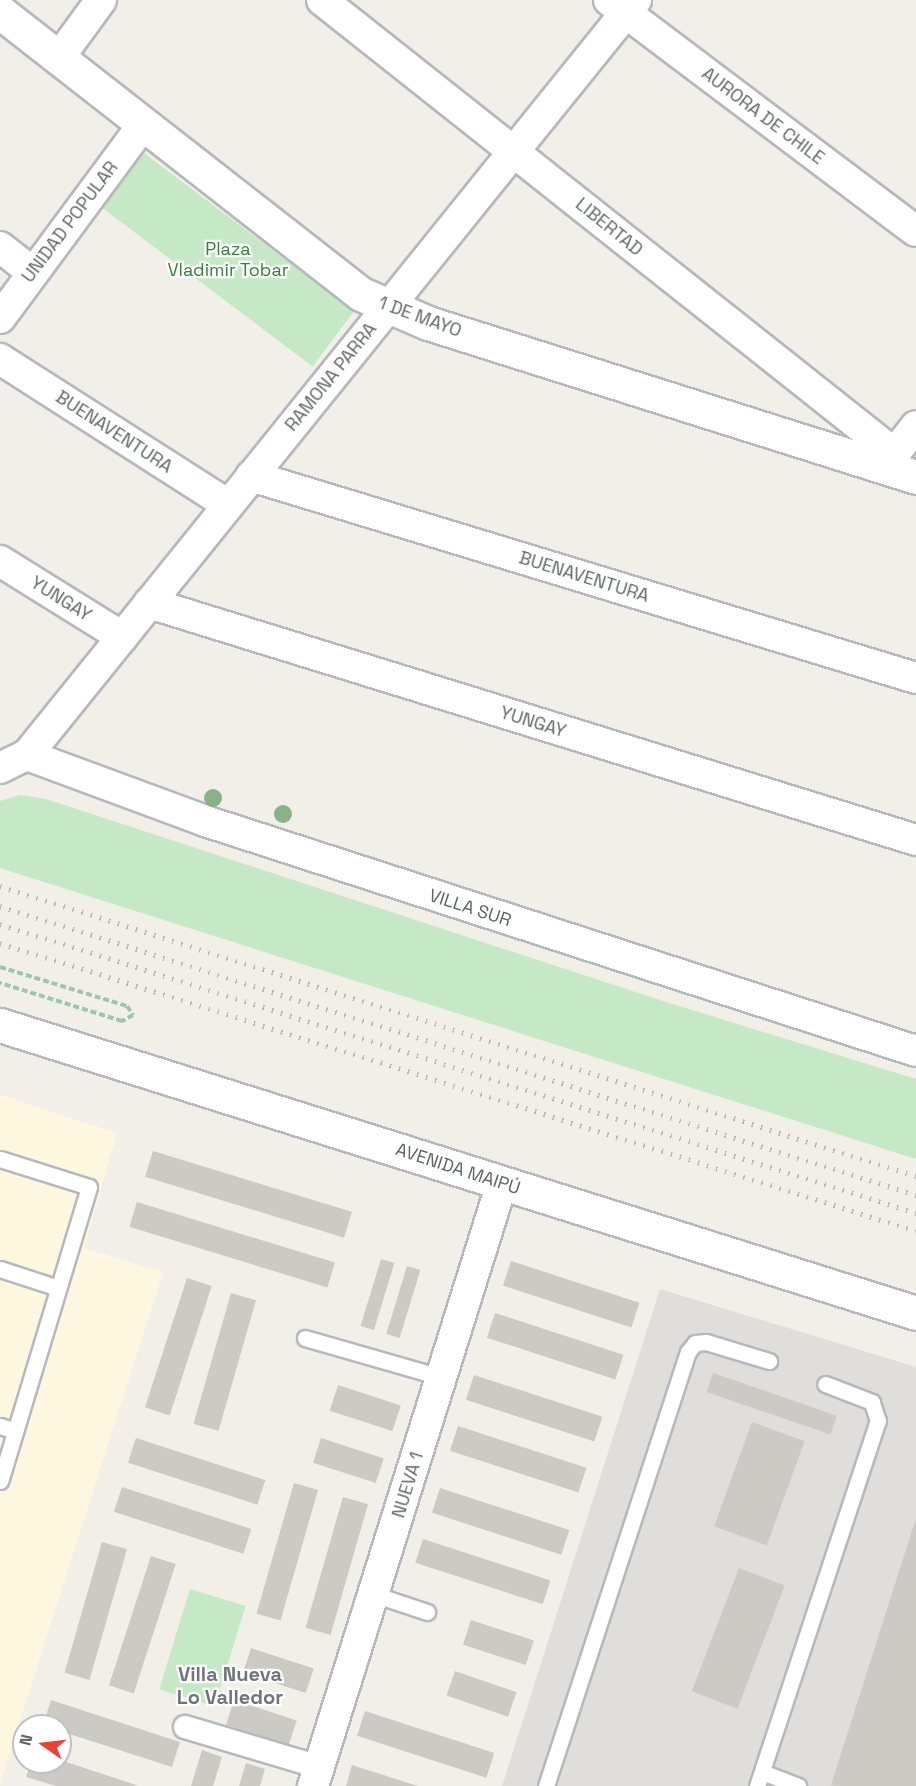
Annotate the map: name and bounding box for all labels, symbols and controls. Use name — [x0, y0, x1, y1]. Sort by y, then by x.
street label: AURORA DE CHILE — [697, 63, 829, 169]
street label: UNIDAD POPULAR — [17, 157, 123, 287]
street label: LIBERTAD — [571, 193, 647, 261]
park label: Plaza Vladimir Tobar — [167, 239, 289, 282]
street label: 1 DE MAYO — [375, 292, 465, 342]
street label: RAMONA PARRA — [281, 318, 381, 436]
street label: BUENAVENTURA — [52, 386, 176, 478]
street label: BUENAVENTURA — [516, 547, 652, 607]
street label: YUNGAY — [27, 572, 95, 626]
street label: YUNGAY — [497, 702, 569, 742]
street label: VILLA SUR — [426, 885, 514, 931]
street label: AVENIDA MAIPÚ — [393, 1139, 523, 1199]
street label: NUEVA 1 — [388, 1449, 428, 1521]
district label: Villa Nueva Lo Valledor — [177, 1662, 283, 1709]
north arrow — [12, 1714, 72, 1774]
text: N — [15, 1732, 37, 1748]

